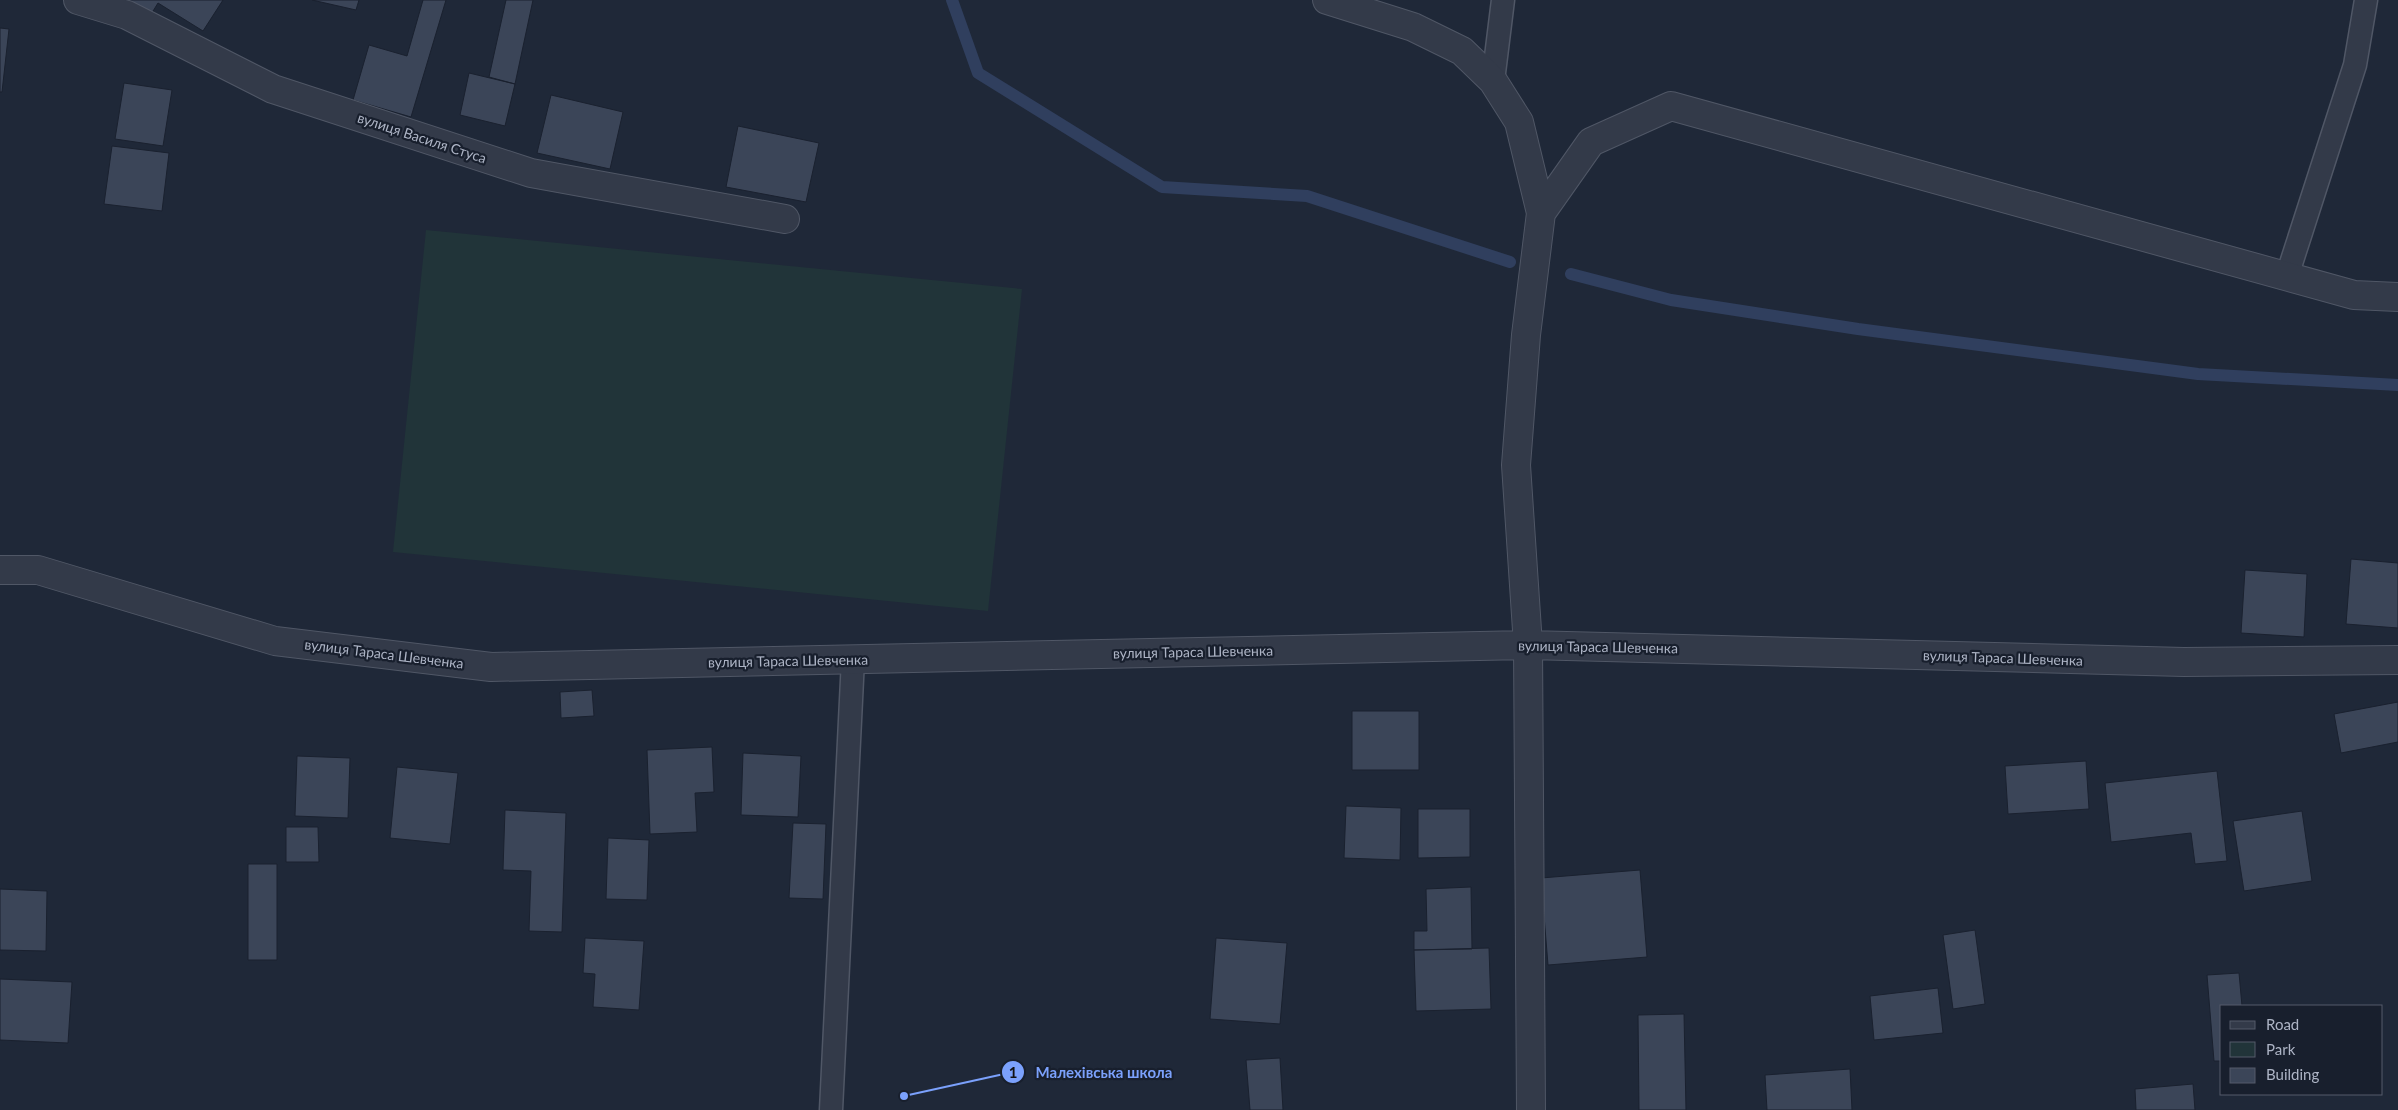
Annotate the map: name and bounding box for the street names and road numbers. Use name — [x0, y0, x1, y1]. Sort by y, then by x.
street label: вулиця Василя Стуса — [355, 109, 489, 166]
street label: вулиця Тараса Шевченка — [304, 635, 465, 672]
street label: вулиця Тараса Шевченка — [1518, 637, 1678, 656]
street label: вулиця Тараса Шевченка — [1113, 642, 1273, 661]
street label: вулиця Тараса Шевченка — [1923, 646, 2083, 669]
street label: вулиця Тараса Шевченка — [708, 651, 868, 670]

